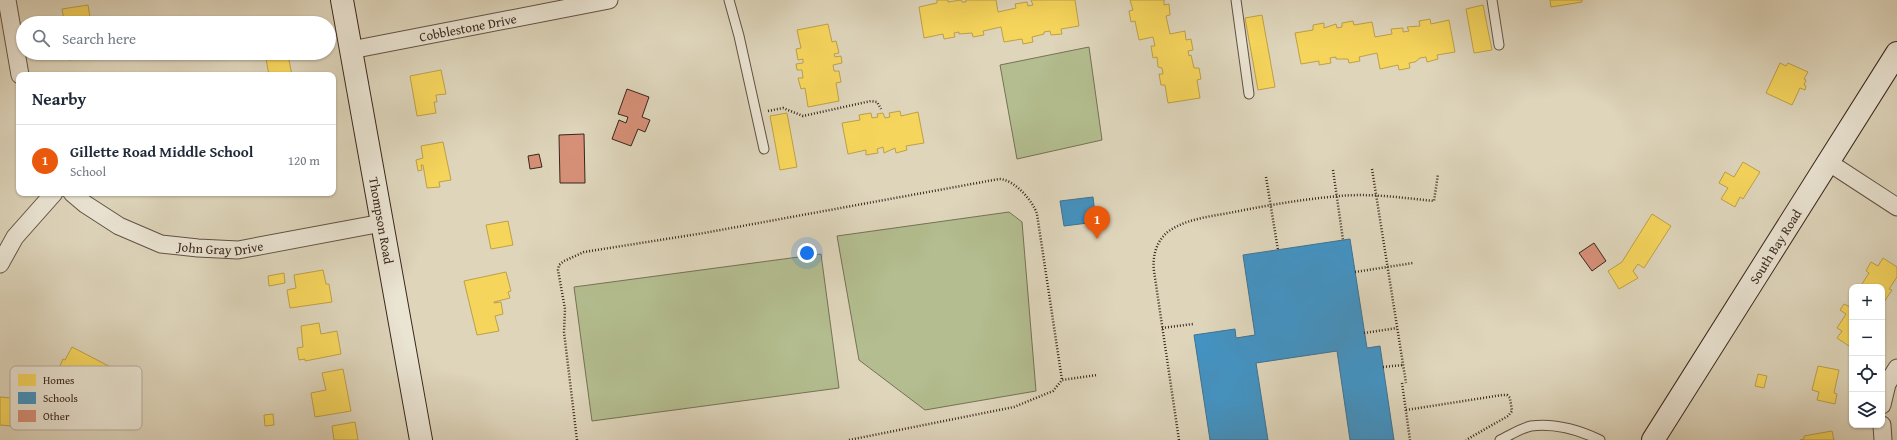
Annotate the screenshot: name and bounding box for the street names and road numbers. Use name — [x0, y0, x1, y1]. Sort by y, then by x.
street label: Cobblestone Drive — [417, 9, 518, 46]
street label: Thompson Road — [364, 175, 399, 266]
street label: South Bay Road — [1744, 205, 1806, 287]
street label: John Gray Drive — [175, 236, 265, 260]

